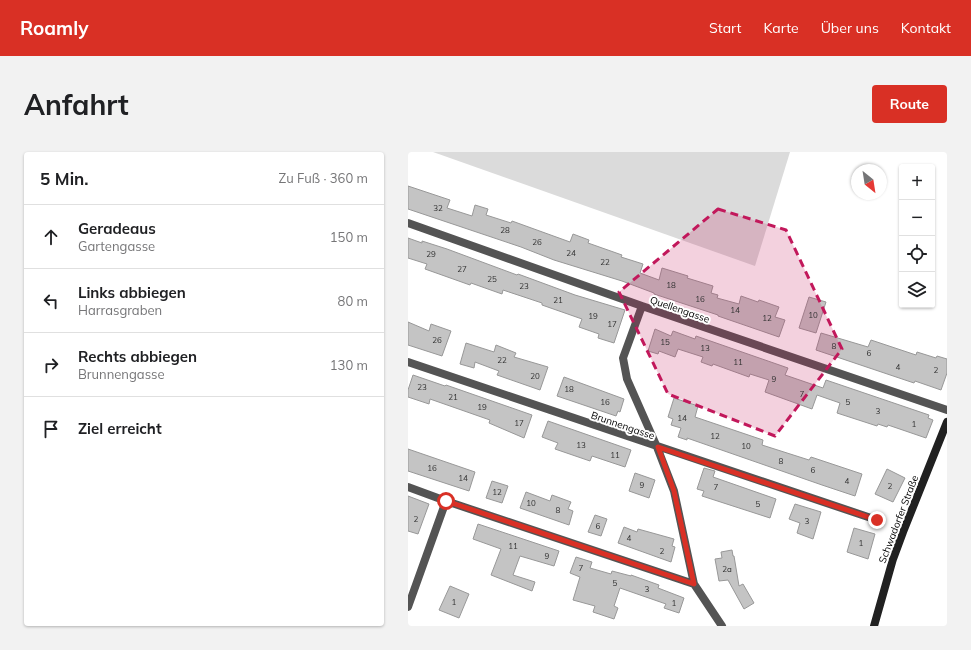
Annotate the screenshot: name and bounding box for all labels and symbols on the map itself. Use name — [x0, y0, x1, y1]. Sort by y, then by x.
north arrow — [851, 164, 887, 200]
house number: 32 — [433, 203, 443, 213]
house number: 28 — [500, 225, 510, 235]
house number: 26 — [532, 237, 542, 247]
house number: 24 — [566, 248, 576, 258]
house number: 29 — [426, 249, 436, 259]
house number: 22 — [600, 257, 610, 267]
house number: 27 — [457, 264, 467, 274]
house number: 25 — [487, 274, 497, 284]
house number: 18 — [666, 280, 676, 290]
house number: 23 — [519, 281, 529, 291]
street label: Quellengasse — [648, 293, 711, 326]
house number: 16 — [695, 294, 705, 304]
house number: 21 — [553, 295, 563, 305]
house number: 14 — [730, 305, 740, 315]
house number: 10 — [808, 310, 818, 320]
house number: 19 — [588, 311, 598, 321]
house number: 12 — [762, 313, 772, 323]
house number: 17 — [607, 319, 617, 329]
house number: 26 — [432, 335, 442, 345]
house number: 15 — [660, 337, 670, 347]
house number: 8 — [832, 341, 837, 351]
house number: 13 — [700, 343, 710, 353]
house number: 6 — [867, 348, 872, 358]
house number: 22 — [497, 355, 507, 365]
house number: 11 — [733, 357, 743, 367]
house number: 4 — [896, 362, 901, 372]
house number: 2 — [934, 365, 939, 375]
house number: 20 — [530, 371, 540, 381]
house number: 9 — [772, 374, 777, 384]
house number: 23 — [417, 382, 427, 392]
house number: 18 — [564, 384, 574, 394]
house number: 7 — [800, 389, 805, 399]
house number: 21 — [448, 392, 458, 402]
house number: 16 — [600, 397, 610, 407]
house number: 5 — [846, 397, 851, 407]
house number: 19 — [477, 402, 487, 412]
house number: 3 — [876, 406, 881, 416]
street label: Brunnengasse — [589, 408, 656, 442]
house number: 14 — [677, 413, 687, 423]
house number: 17 — [514, 418, 524, 428]
house number: 1 — [912, 419, 917, 429]
house number: 12 — [710, 431, 720, 441]
house number: 13 — [576, 440, 586, 450]
house number: 10 — [741, 441, 751, 451]
house number: 11 — [610, 450, 620, 460]
house number: 8 — [779, 456, 784, 466]
house number: 16 — [427, 463, 437, 473]
house number: 6 — [811, 465, 816, 475]
house number: 14 — [458, 473, 468, 483]
street label: Schwadorfer Straße — [876, 473, 921, 565]
house number: 4 — [845, 476, 850, 486]
house number: 9 — [640, 480, 645, 490]
house number: 2 — [888, 481, 893, 491]
house number: 7 — [714, 482, 719, 492]
house number: 12 — [492, 487, 502, 497]
route start — [437, 492, 455, 510]
house number: 10 — [526, 498, 536, 508]
house number: 5 — [756, 499, 761, 509]
house number: 8 — [556, 505, 561, 515]
route end — [868, 511, 886, 529]
house number: 2 — [414, 514, 419, 524]
house number: 3 — [805, 516, 810, 526]
house number: 6 — [596, 521, 601, 531]
house number: 4 — [627, 533, 632, 543]
house number: 1 — [859, 538, 864, 548]
house number: 11 — [508, 541, 518, 551]
house number: 2 — [660, 546, 665, 556]
house number: 9 — [545, 551, 550, 561]
house number: 7 — [579, 563, 584, 573]
house number: 2a — [722, 564, 732, 574]
house number: 5 — [613, 578, 618, 588]
house number: 3 — [645, 584, 650, 594]
house number: 1 — [452, 597, 457, 607]
house number: 1 — [672, 598, 677, 608]

